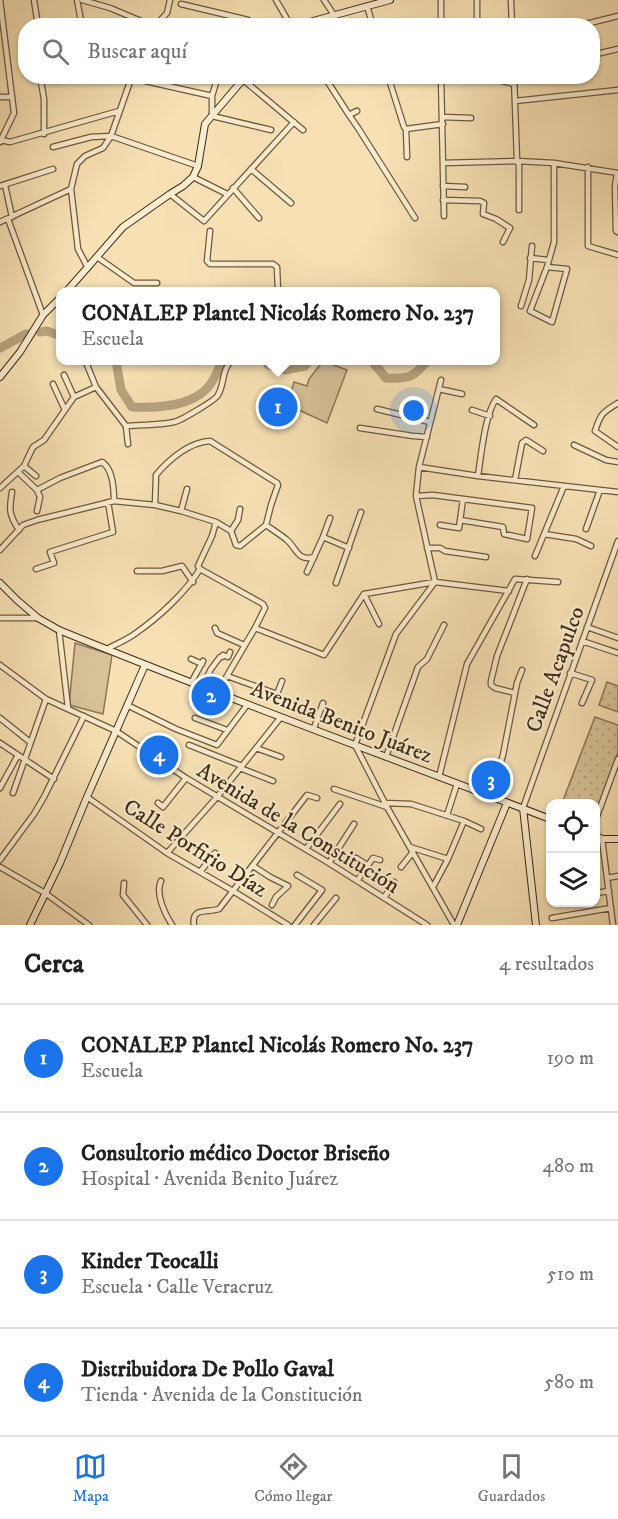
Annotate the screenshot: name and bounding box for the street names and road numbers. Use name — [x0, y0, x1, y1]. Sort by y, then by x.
street label: Calle Acapulco — [520, 603, 591, 736]
street label: Avenida Benito Juárez — [247, 675, 436, 770]
street label: Avenida de la Constitución — [192, 757, 405, 900]
street label: Calle Porfirio Díaz — [118, 793, 273, 904]

